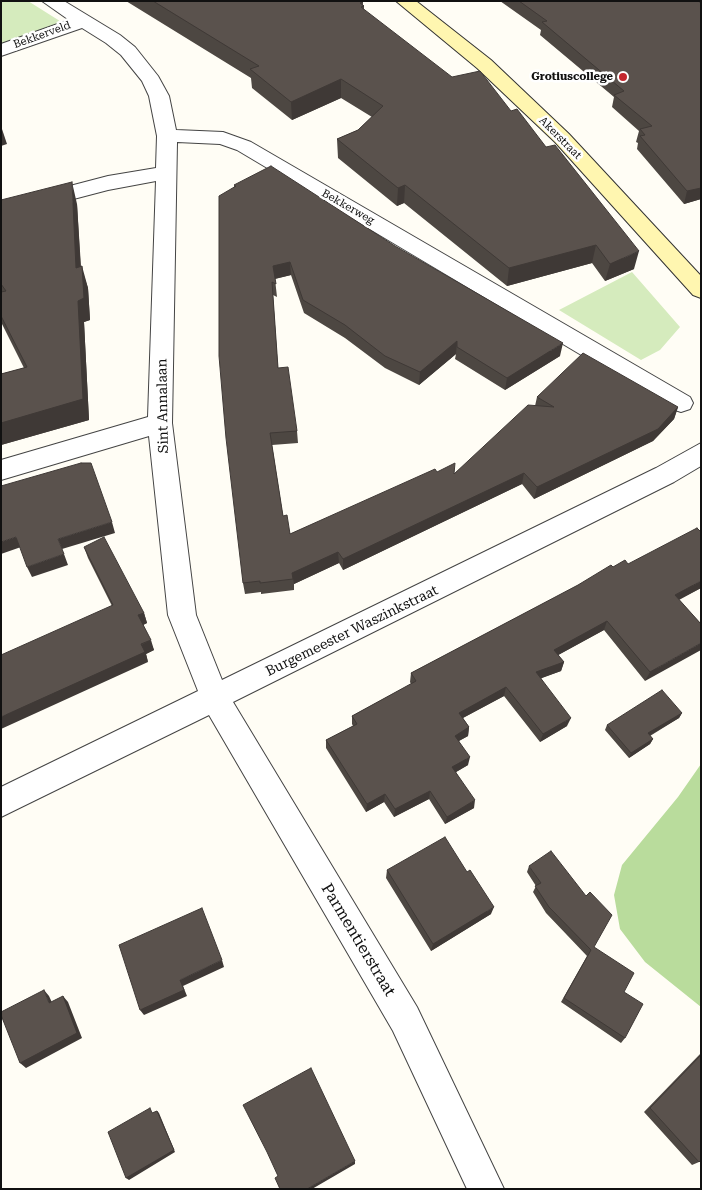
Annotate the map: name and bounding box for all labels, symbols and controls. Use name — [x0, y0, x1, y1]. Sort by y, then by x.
street label: Bekkerveld — [12, 19, 72, 51]
place label: Grotiuscollege — [531, 70, 613, 84]
marker: Grotiuscollege — [617, 71, 629, 83]
street label: Akerstraat — [536, 114, 584, 162]
street label: Bekkerweg — [319, 187, 377, 227]
street label: Sint Annalaan — [154, 358, 172, 454]
street label: Burgemeester Waszinkstraat — [263, 582, 441, 680]
street label: Parmentierstraat — [317, 880, 399, 1000]

